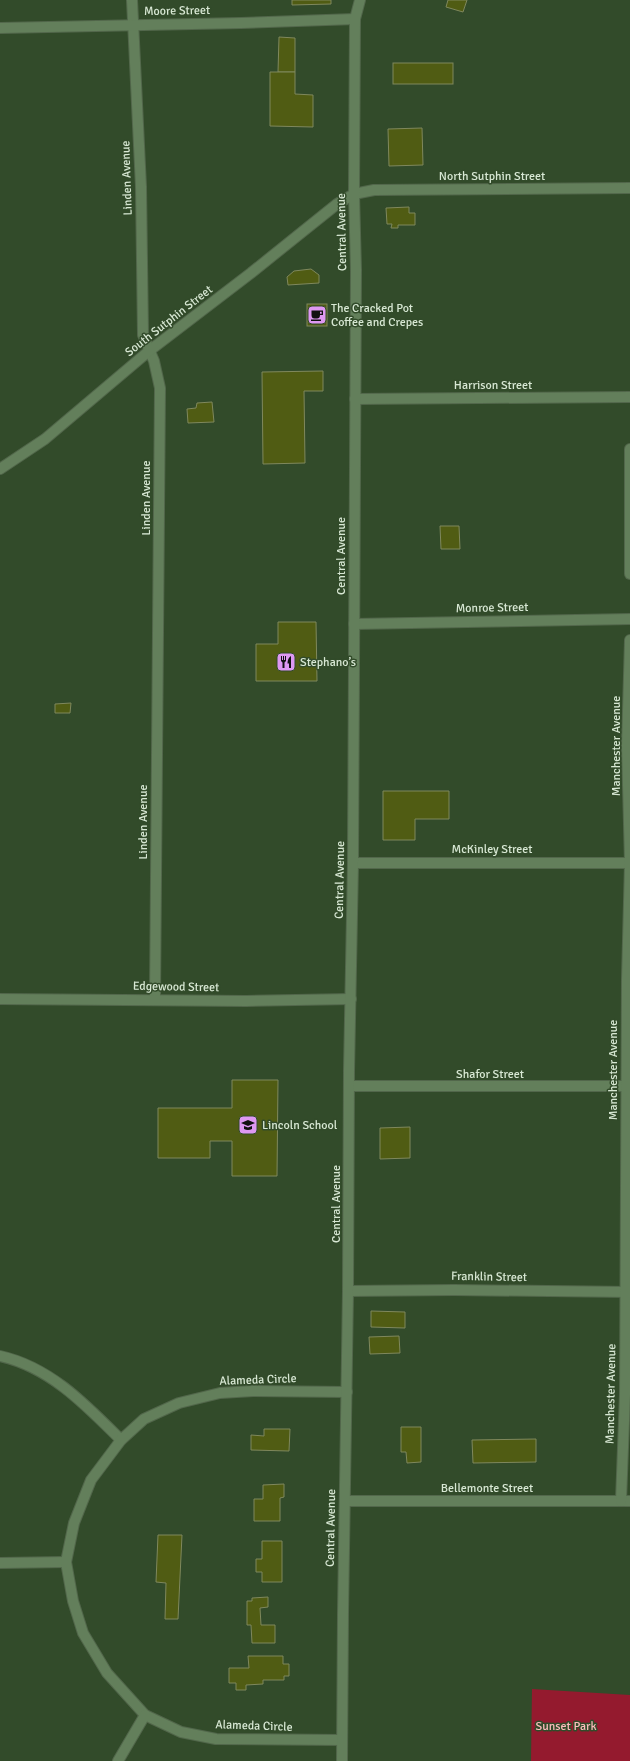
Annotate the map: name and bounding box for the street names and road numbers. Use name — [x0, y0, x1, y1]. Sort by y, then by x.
street label: Moore Street — [144, 3, 210, 19]
street label: Linden Avenue — [118, 140, 136, 216]
street label: North Sutphin Street — [439, 169, 545, 184]
street label: Central Avenue — [334, 193, 350, 271]
street label: South Sutphin Street — [122, 282, 216, 360]
street label: Harrison Street — [454, 378, 532, 393]
street label: Linden Avenue — [139, 461, 154, 535]
street label: Central Avenue — [334, 517, 349, 595]
street label: Monroe Street — [455, 600, 529, 616]
street label: Manchester Avenue — [609, 696, 624, 796]
street label: Linden Avenue — [136, 785, 151, 859]
street label: Central Avenue — [332, 841, 348, 919]
street label: McKinley Street — [451, 842, 533, 857]
street label: Edgewood Street — [133, 979, 219, 995]
street label: Manchester Avenue — [606, 1020, 621, 1120]
street label: Shafor Street — [456, 1067, 524, 1082]
street label: Central Avenue — [329, 1165, 344, 1243]
street label: Franklin Street — [451, 1269, 527, 1285]
street label: Manchester Avenue — [603, 1344, 619, 1444]
street label: Alameda Circle — [219, 1371, 297, 1389]
street label: Bellemonte Street — [441, 1481, 533, 1496]
street label: Central Avenue — [323, 1489, 339, 1567]
street label: Alameda Circle — [215, 1717, 293, 1735]

